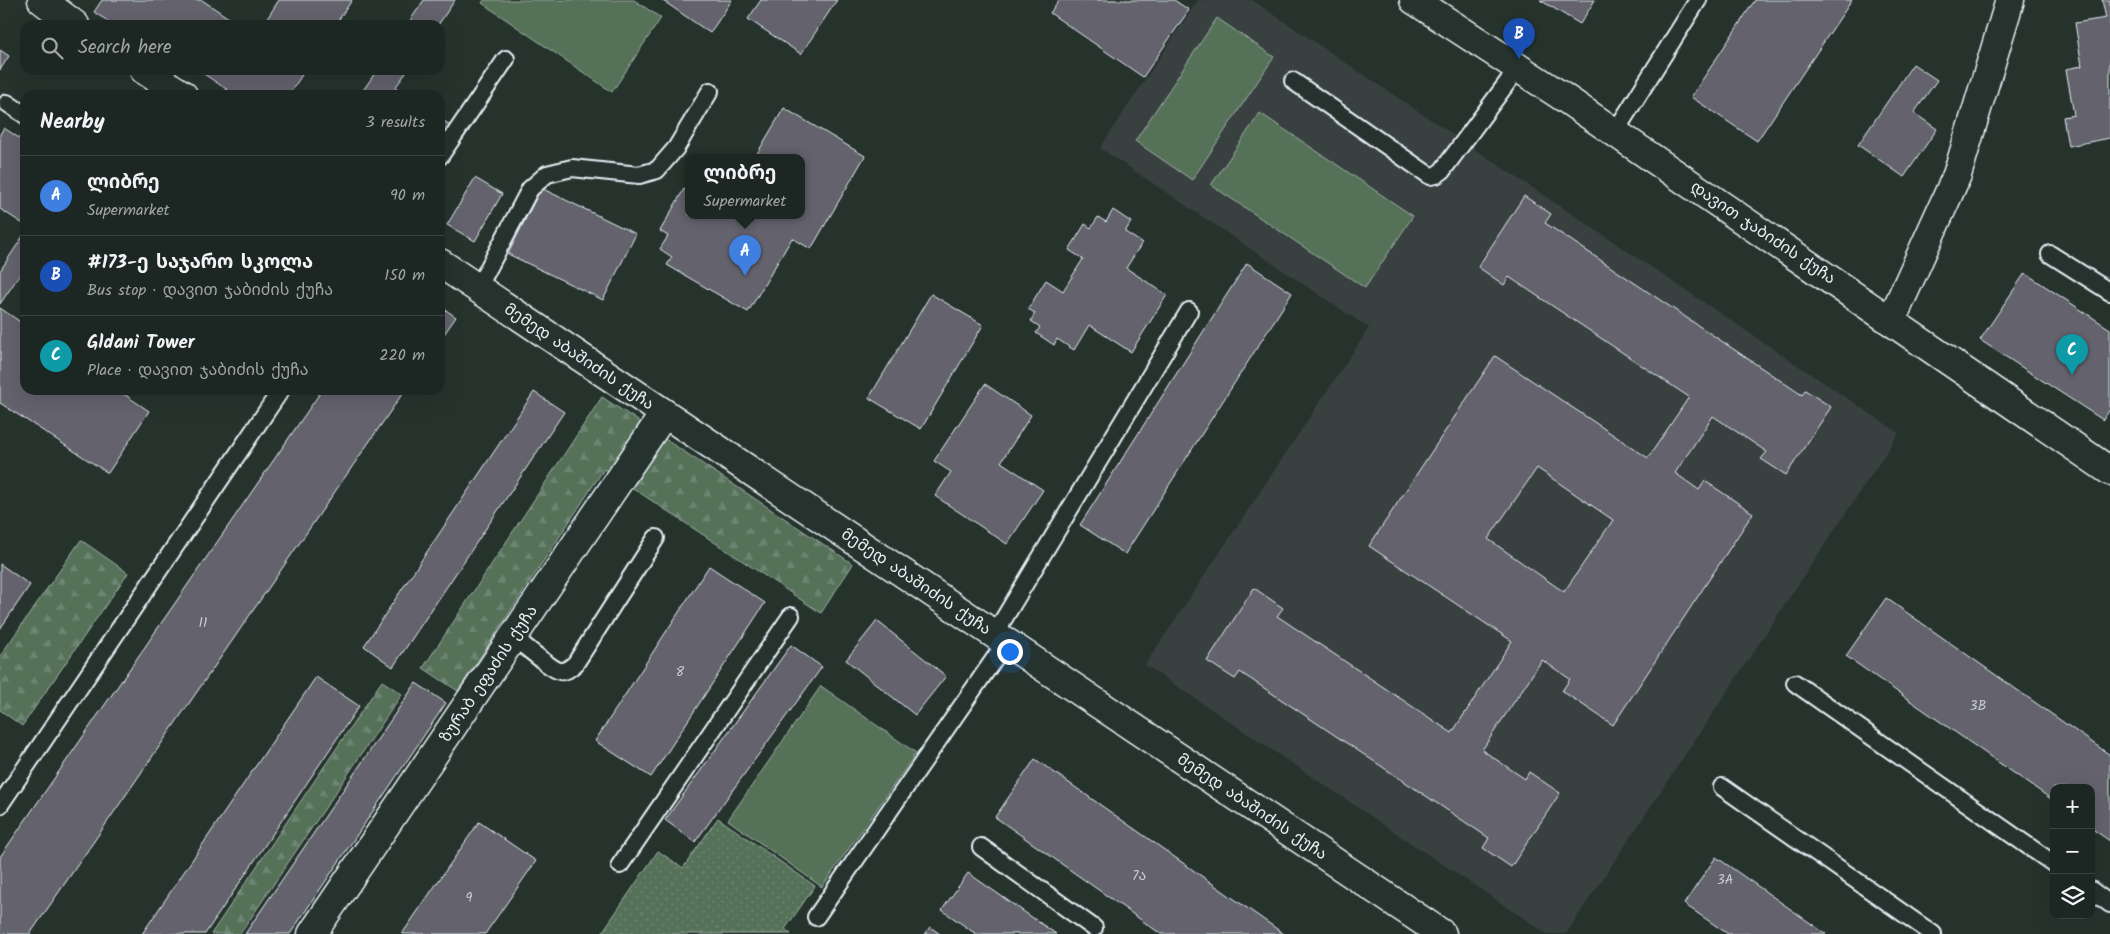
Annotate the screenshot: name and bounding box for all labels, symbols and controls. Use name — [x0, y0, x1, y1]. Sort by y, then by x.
pin: B — [1503, 18, 1535, 59]
search box — [20, 20, 445, 75]
text: Search here — [78, 33, 172, 63]
icon: search — [38, 34, 66, 62]
text: Nearby — [40, 106, 105, 139]
text: 3 results — [366, 110, 425, 135]
popup — [685, 154, 805, 219]
text: ლიბრე — [704, 159, 776, 189]
text: ლიბრე — [87, 168, 160, 198]
street label: დავით ჯაბიძის ქუჩა — [1685, 175, 1841, 291]
text: A — [51, 183, 61, 208]
text: 90 m — [390, 183, 425, 208]
text: Supermarket — [704, 189, 786, 214]
text: Supermarket — [87, 198, 170, 223]
pin: A — [729, 235, 761, 276]
text: #173-ე საჯარო სკოლა — [87, 248, 313, 278]
text: B — [51, 263, 61, 288]
text: 150 m — [384, 263, 425, 288]
text: Bus stop · დავით ჯაბიძის ქუჩა — [87, 278, 333, 303]
street label: მემედ აბაშიძის ქუჩა — [499, 297, 659, 417]
text: Gldani Tower — [87, 328, 195, 358]
pin: C — [2056, 334, 2088, 375]
text: C — [51, 343, 61, 368]
text: 220 m — [379, 343, 425, 368]
text: Place · დავით ჯაბიძის ქუჩა — [87, 358, 309, 383]
street label: მემედ აბაშიძის ქუჩა — [836, 522, 996, 642]
street label: ზურაბ ეფაძის ქუჩა — [434, 600, 544, 748]
house number: 11 — [199, 612, 207, 634]
your location — [997, 639, 1023, 665]
house number: 8 — [676, 661, 685, 683]
house number: 3B — [1970, 695, 1987, 717]
street label: მემედ აბაშიძის ქუჩა — [1172, 747, 1332, 867]
map controls — [2050, 784, 2095, 919]
button: + — [2050, 784, 2095, 829]
button: − — [2050, 829, 2095, 874]
house number: 7ა — [1132, 865, 1146, 887]
house number: 3A — [1717, 869, 1733, 891]
button: layers — [2050, 874, 2095, 919]
house number: 9 — [466, 887, 473, 909]

